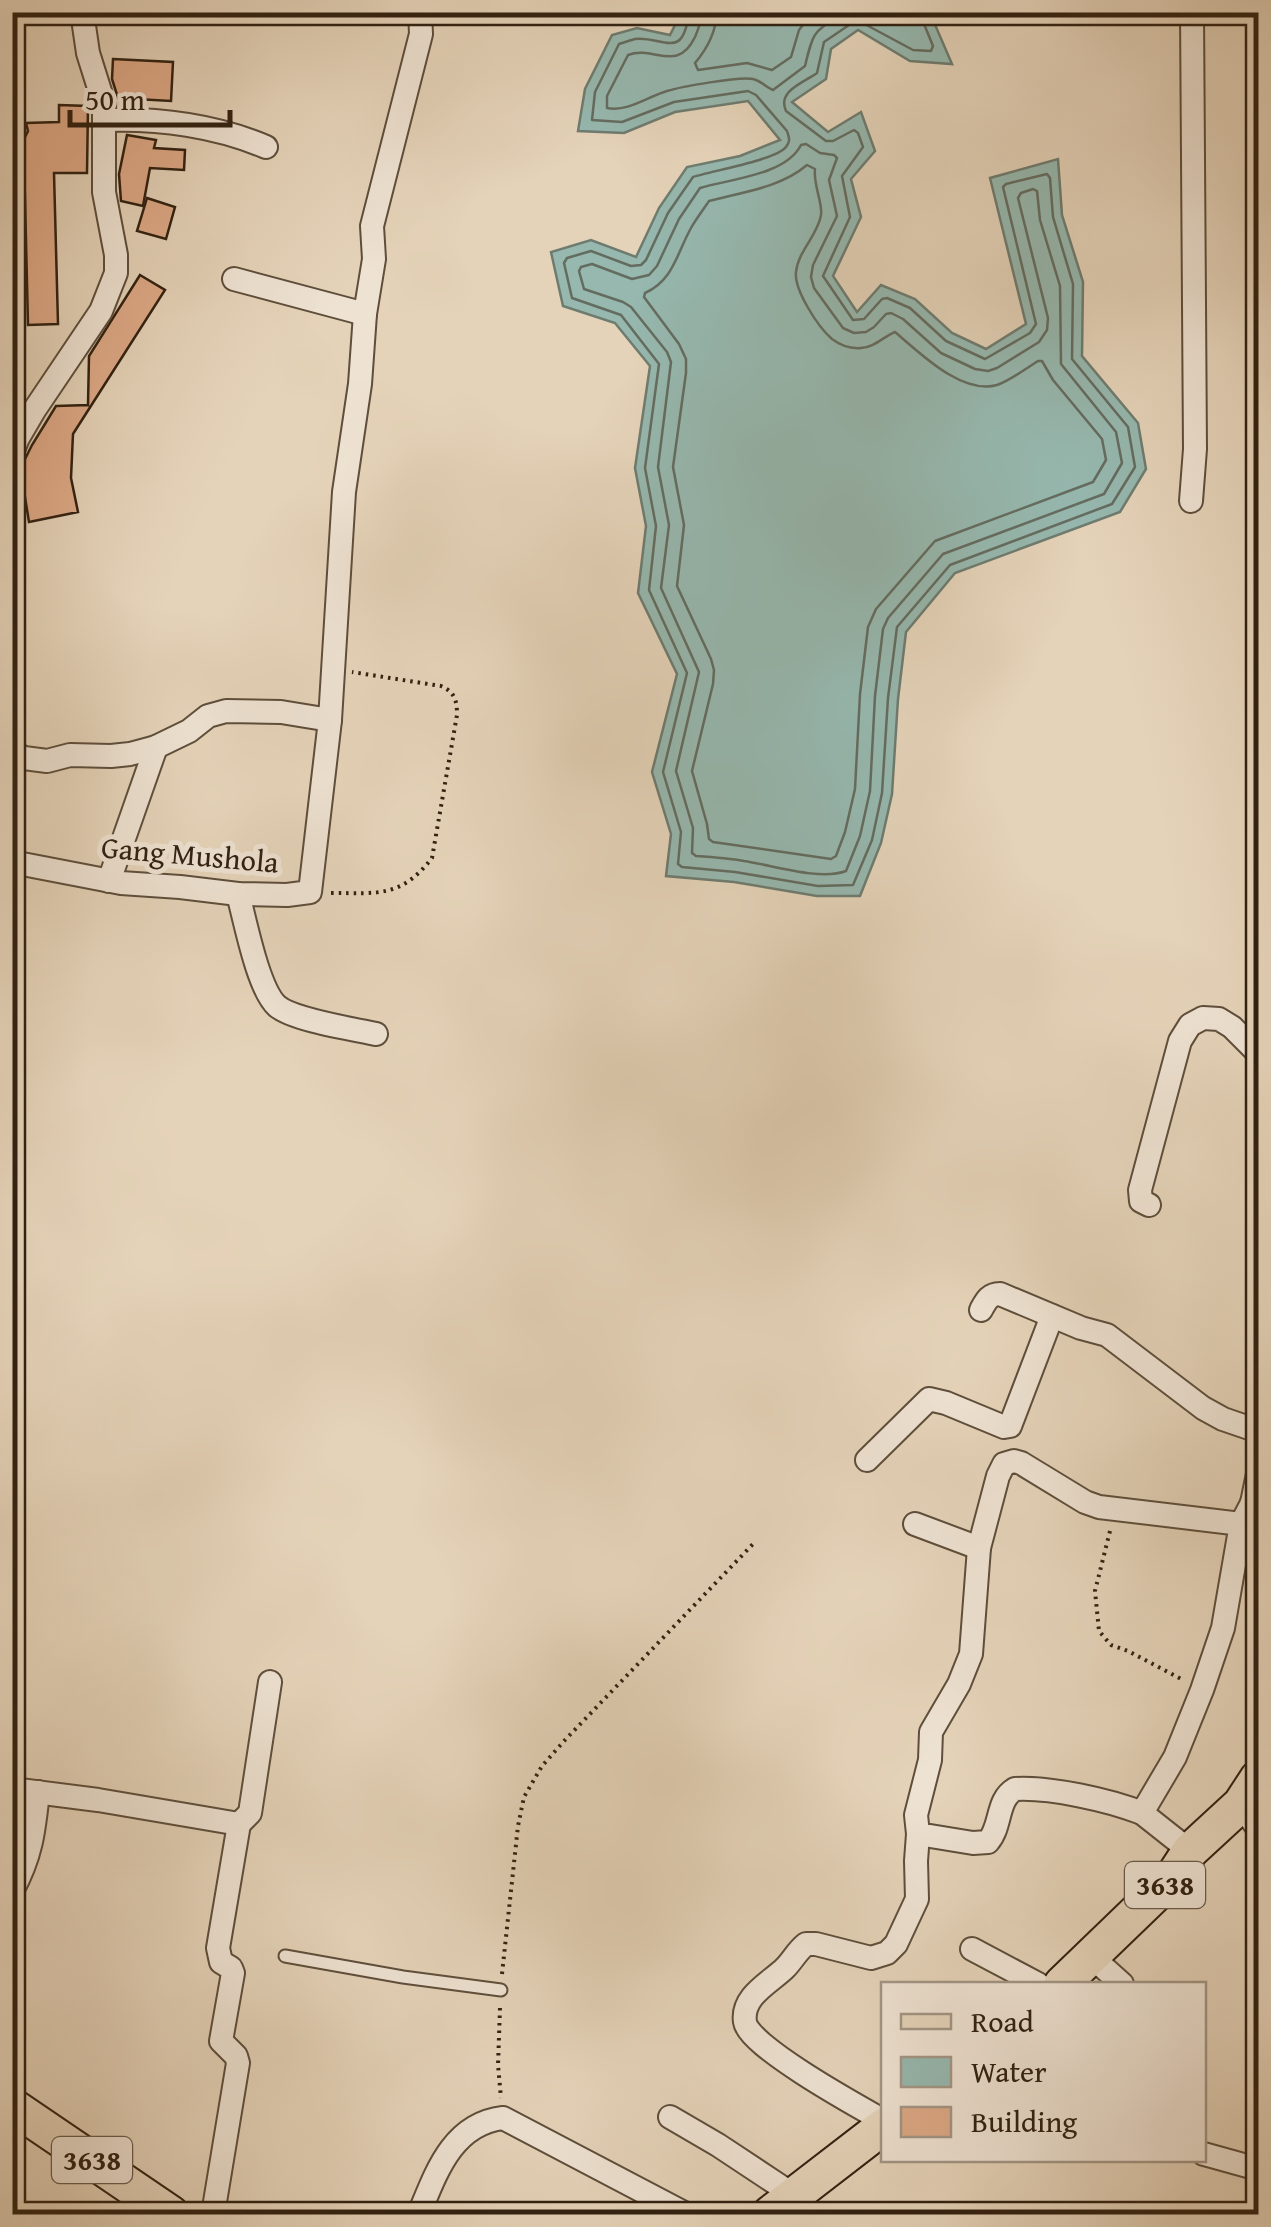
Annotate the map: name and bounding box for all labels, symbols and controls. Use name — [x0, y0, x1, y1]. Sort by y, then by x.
scale bar — [70, 65, 230, 127]
text: 50 m — [85, 77, 145, 121]
street label: Gang Mushola — [100, 824, 281, 884]
road number: 3638 — [1125, 1862, 1205, 1908]
legend — [881, 1982, 1206, 2162]
text: Road — [971, 1999, 1034, 2043]
text: Water — [971, 2049, 1047, 2093]
text: Building — [971, 2099, 1077, 2143]
road number: 3638 — [52, 2137, 132, 2183]

